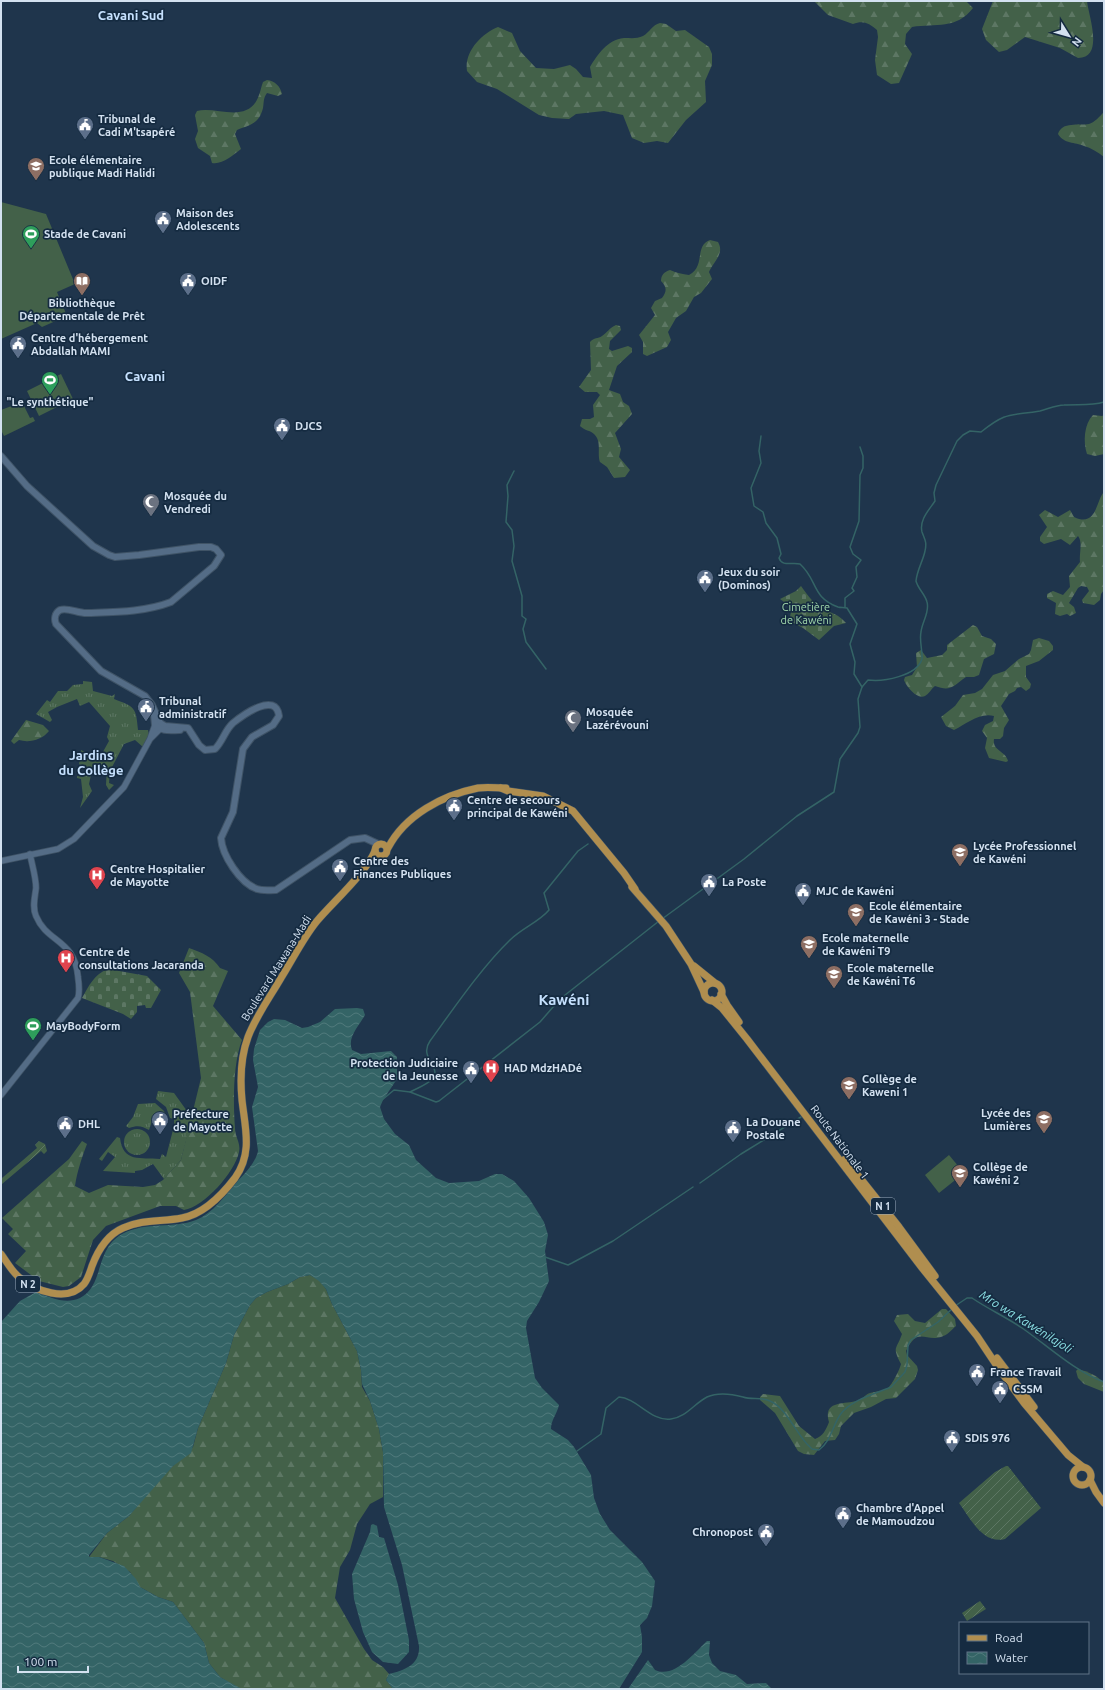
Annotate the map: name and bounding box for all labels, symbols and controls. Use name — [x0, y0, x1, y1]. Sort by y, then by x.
district label: Cavani Sud — [98, 8, 164, 22]
north arrow — [1049, 16, 1089, 56]
text: N — [1070, 35, 1084, 49]
place label: Tribunal de Cadi M'tsapéré — [98, 113, 175, 138]
public building icon: Tribunal de Cadi M'tsapéré — [75, 115, 95, 140]
place label: Ecole élémentaire publique Madi Halidi — [49, 154, 155, 179]
school or university icon: Ecole élémentaire publique Madi Halidi — [26, 156, 46, 181]
place label: Maison des Adolescents — [176, 207, 240, 232]
public building icon: Maison des Adolescents — [153, 209, 173, 234]
sports icon: Stade de Cavani — [21, 224, 41, 249]
place label: Stade de Cavani — [44, 228, 126, 240]
library icon: Bibliothèque Départementale de Prêt — [72, 271, 92, 296]
public building icon: OIDF — [178, 271, 198, 296]
place label: OIDF — [201, 275, 227, 287]
place label: Bibliothèque Départementale de Prêt — [19, 297, 145, 322]
place label: Centre d'hébergement Abdallah MAMI — [31, 332, 148, 357]
public building icon: Centre d'hébergement Abdallah MAMI — [8, 334, 28, 359]
district label: Cavani — [125, 369, 165, 383]
sports icon: "Le synthétique" — [40, 370, 60, 395]
place label: "Le synthétique" — [7, 396, 94, 408]
public building icon: DJCS — [272, 416, 292, 441]
place label: DJCS — [295, 420, 322, 432]
place label: Mosquée du Vendredi — [164, 490, 227, 515]
mosque icon: Mosquée du Vendredi — [141, 492, 161, 517]
place label: Jeux du soir (Dominos) — [718, 566, 781, 592]
public building icon: Jeux du soir (Dominos) — [695, 568, 715, 593]
park label: Cimetière de Kawéni — [781, 601, 831, 626]
place label: Tribunal administratif — [159, 695, 227, 720]
public building icon: Tribunal administratif — [136, 697, 156, 722]
place label: Mosquée Lazérévouni — [586, 706, 649, 731]
mosque icon: Mosquée Lazérévouni — [563, 708, 583, 733]
district label: Jardins du Collège — [59, 748, 124, 777]
place label: Centre de secours principal de Kawéni — [467, 794, 568, 819]
public building icon: Centre de secours principal de Kawéni — [444, 796, 464, 821]
place label: Lycée Professionnel de Kawéni — [973, 840, 1077, 865]
school or university icon: Lycée Professionnel de Kawéni — [950, 842, 970, 867]
place label: Centre des Finances Publiques — [353, 855, 451, 880]
public building icon: Centre des Finances Publiques — [330, 857, 350, 882]
place label: Centre Hospitalier de Mayotte — [110, 863, 206, 888]
hospital icon: Centre Hospitalier de Mayotte — [87, 865, 107, 890]
public building icon: La Poste — [699, 872, 719, 897]
place label: La Poste — [722, 876, 766, 888]
public building icon: MJC de Kawéni — [793, 881, 813, 906]
place label: MJC de Kawéni — [816, 885, 894, 897]
place label: Ecole élémentaire de Kawéni 3 - Stade — [869, 900, 969, 925]
school or university icon: Ecole élémentaire de Kawéni 3 - Stade — [846, 902, 866, 927]
street label: Boulevard Mawana-Madi — [239, 913, 313, 1023]
place label: Ecole maternelle de Kawéni T9 — [822, 932, 909, 957]
school or university icon: Ecole maternelle de Kawéni T9 — [799, 934, 819, 959]
place label: Centre de consultations Jacaranda — [79, 946, 204, 971]
hospital icon: Centre de consultations Jacaranda — [56, 948, 76, 973]
place label: Ecole maternelle de Kawéni T6 — [847, 962, 934, 987]
school or university icon: Ecole maternelle de Kawéni T6 — [824, 964, 844, 989]
district label: Kawéni — [538, 991, 590, 1008]
sports icon: MayBodyForm — [23, 1016, 43, 1041]
place label: MayBodyForm — [46, 1020, 121, 1032]
place label: Protection Judiciaire de la Jeunesse — [350, 1057, 458, 1082]
hospital icon: HAD MdzHADé — [481, 1058, 501, 1083]
public building icon: Protection Judiciaire de la Jeunesse — [461, 1059, 481, 1084]
place label: HAD MdzHADé — [504, 1062, 582, 1074]
place label: Collège de Kaweni 1 — [862, 1073, 917, 1098]
school or university icon: Collège de Kaweni 1 — [839, 1075, 859, 1100]
street label: Route Nationale 1 — [808, 1103, 872, 1181]
place label: Lycée des Lumières — [981, 1107, 1031, 1132]
place label: Préfecture de Mayotte — [173, 1108, 232, 1133]
school or university icon: Lycée des Lumières — [1034, 1109, 1054, 1134]
public building icon: Préfecture de Mayotte — [150, 1110, 170, 1135]
public building icon: DHL — [55, 1114, 75, 1139]
place label: La Douane Postale — [746, 1116, 801, 1141]
place label: DHL — [78, 1118, 100, 1130]
public building icon: La Douane Postale — [723, 1118, 743, 1143]
place label: Collège de Kawéni 2 — [973, 1161, 1028, 1186]
school or university icon: Collège de Kawéni 2 — [950, 1163, 970, 1188]
road number: N 1 — [871, 1198, 895, 1214]
road number: N 2 — [16, 1276, 40, 1292]
water label: Mro wa Kawénilajoli — [978, 1288, 1076, 1356]
public building icon: France Travail — [967, 1362, 987, 1387]
place label: France Travail — [990, 1366, 1062, 1378]
public building icon: CSSM — [990, 1379, 1010, 1404]
place label: CSSM — [1013, 1383, 1043, 1395]
public building icon: SDIS 976 — [942, 1428, 962, 1453]
place label: SDIS 976 — [965, 1432, 1010, 1444]
place label: Chambre d'Appel de Mamoudzou — [856, 1502, 945, 1527]
public building icon: Chambre d'Appel de Mamoudzou — [833, 1504, 853, 1529]
public building icon: Chronopost — [756, 1522, 776, 1547]
place label: Chronopost — [692, 1526, 753, 1538]
legend — [959, 1622, 1089, 1674]
text: Road — [995, 1631, 1023, 1644]
scale bar — [18, 1648, 88, 1674]
text: Water — [995, 1651, 1028, 1664]
text: 100 m — [24, 1655, 57, 1668]

